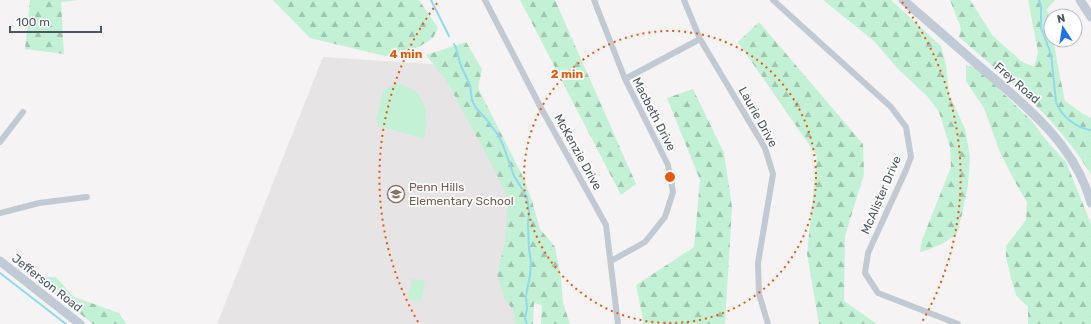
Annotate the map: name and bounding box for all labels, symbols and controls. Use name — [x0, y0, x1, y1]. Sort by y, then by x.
scale bar — [10, 8, 101, 34]
north arrow — [1043, 8, 1083, 48]
text: N — [1056, 12, 1066, 26]
text: 100 m — [16, 15, 50, 29]
text: 4 min — [390, 47, 423, 61]
street label: Frey Road — [991, 60, 1043, 106]
text: 2 min — [551, 67, 584, 81]
street label: Macbeth Drive — [630, 75, 679, 153]
street label: Laurie Drive — [736, 84, 780, 150]
street label: McKenzie Drive — [551, 112, 605, 193]
street label: McAlister Drive — [858, 154, 904, 236]
centre of rings — [663, 170, 677, 184]
place label: Penn Hills Elementary School — [409, 180, 514, 208]
school or university icon: Penn Hills Elementary School — [386, 184, 406, 204]
street label: Jefferson Road — [9, 251, 85, 315]

